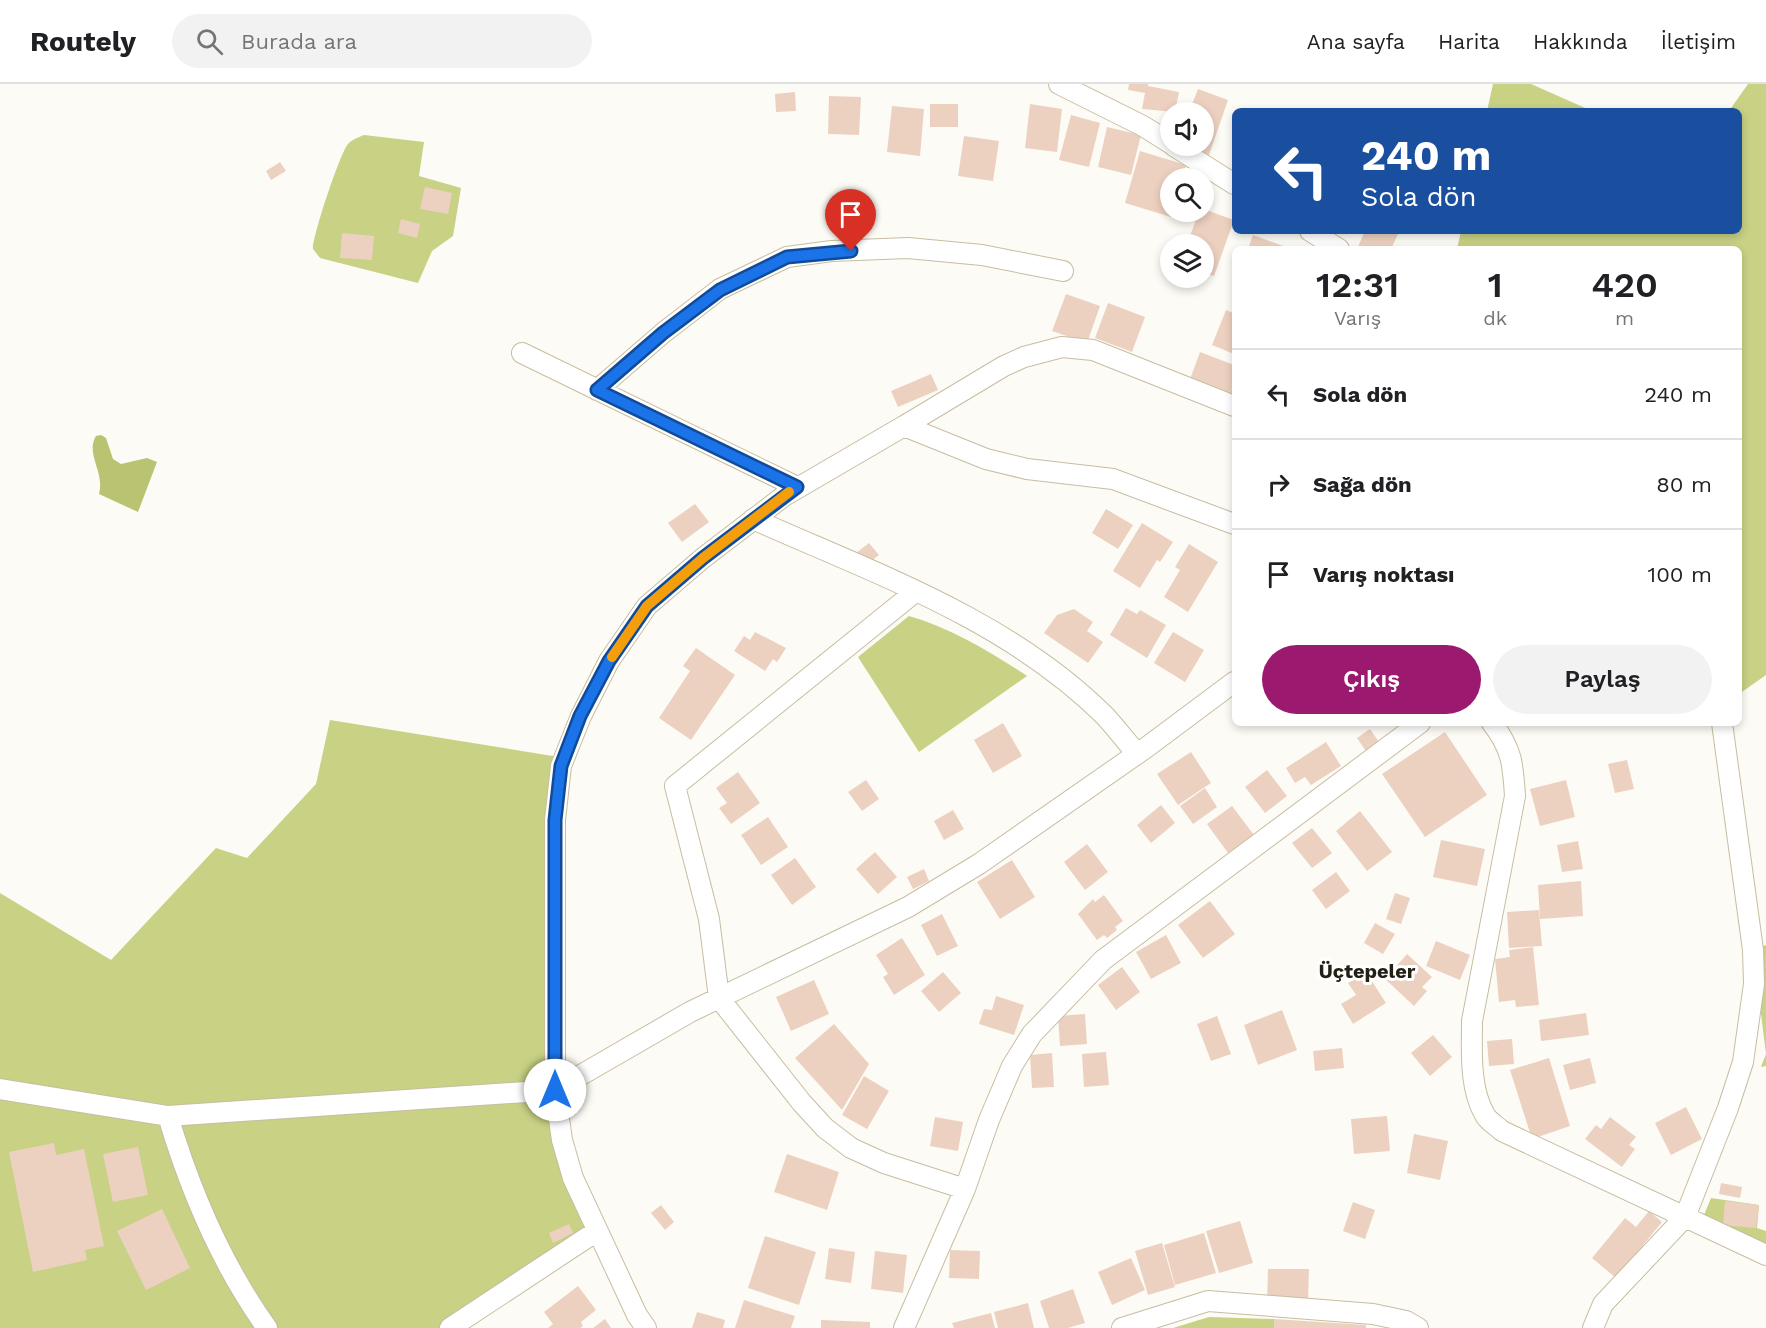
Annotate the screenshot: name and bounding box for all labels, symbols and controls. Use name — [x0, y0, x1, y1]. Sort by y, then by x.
search box — [172, 14, 592, 68]
text: Routely — [30, 25, 136, 58]
icon: search — [193, 25, 226, 58]
text: Burada ara — [241, 29, 357, 54]
text: Ana sayfa — [1307, 29, 1405, 54]
text: Harita — [1438, 29, 1500, 54]
text: Hakkında — [1533, 29, 1628, 54]
text: İletişim — [1661, 29, 1736, 54]
map controls — [1160, 102, 1214, 288]
button: sound — [1160, 102, 1214, 156]
text: 240 m — [1361, 131, 1491, 180]
icon: left — [1262, 132, 1340, 210]
button: search — [1160, 168, 1214, 222]
text: Sola dön — [1361, 181, 1476, 213]
pin — [825, 189, 876, 251]
icon: arrive — [834, 198, 867, 231]
button: layers — [1160, 234, 1214, 288]
text: 12:31 — [1316, 264, 1399, 306]
text: 1 — [1488, 264, 1503, 306]
text: 420 — [1591, 264, 1658, 306]
text: Varış — [1334, 306, 1381, 330]
text: dk — [1483, 306, 1507, 330]
text: m — [1615, 306, 1634, 330]
icon: left — [1262, 378, 1295, 411]
text: Sola dön — [1313, 382, 1407, 407]
text: 240 m — [1644, 382, 1712, 407]
icon: right — [1262, 468, 1295, 501]
text: Sağa dön — [1313, 472, 1412, 497]
text: 80 m — [1656, 472, 1712, 497]
icon: arrive — [1262, 558, 1295, 591]
text: Varış noktası — [1313, 562, 1455, 587]
text: 100 m — [1648, 562, 1712, 587]
button: Çıkış — [1262, 645, 1481, 714]
button: Paylaş — [1493, 645, 1712, 714]
district label: Üçtepeler — [1319, 959, 1416, 983]
position arrow — [523, 1058, 587, 1122]

